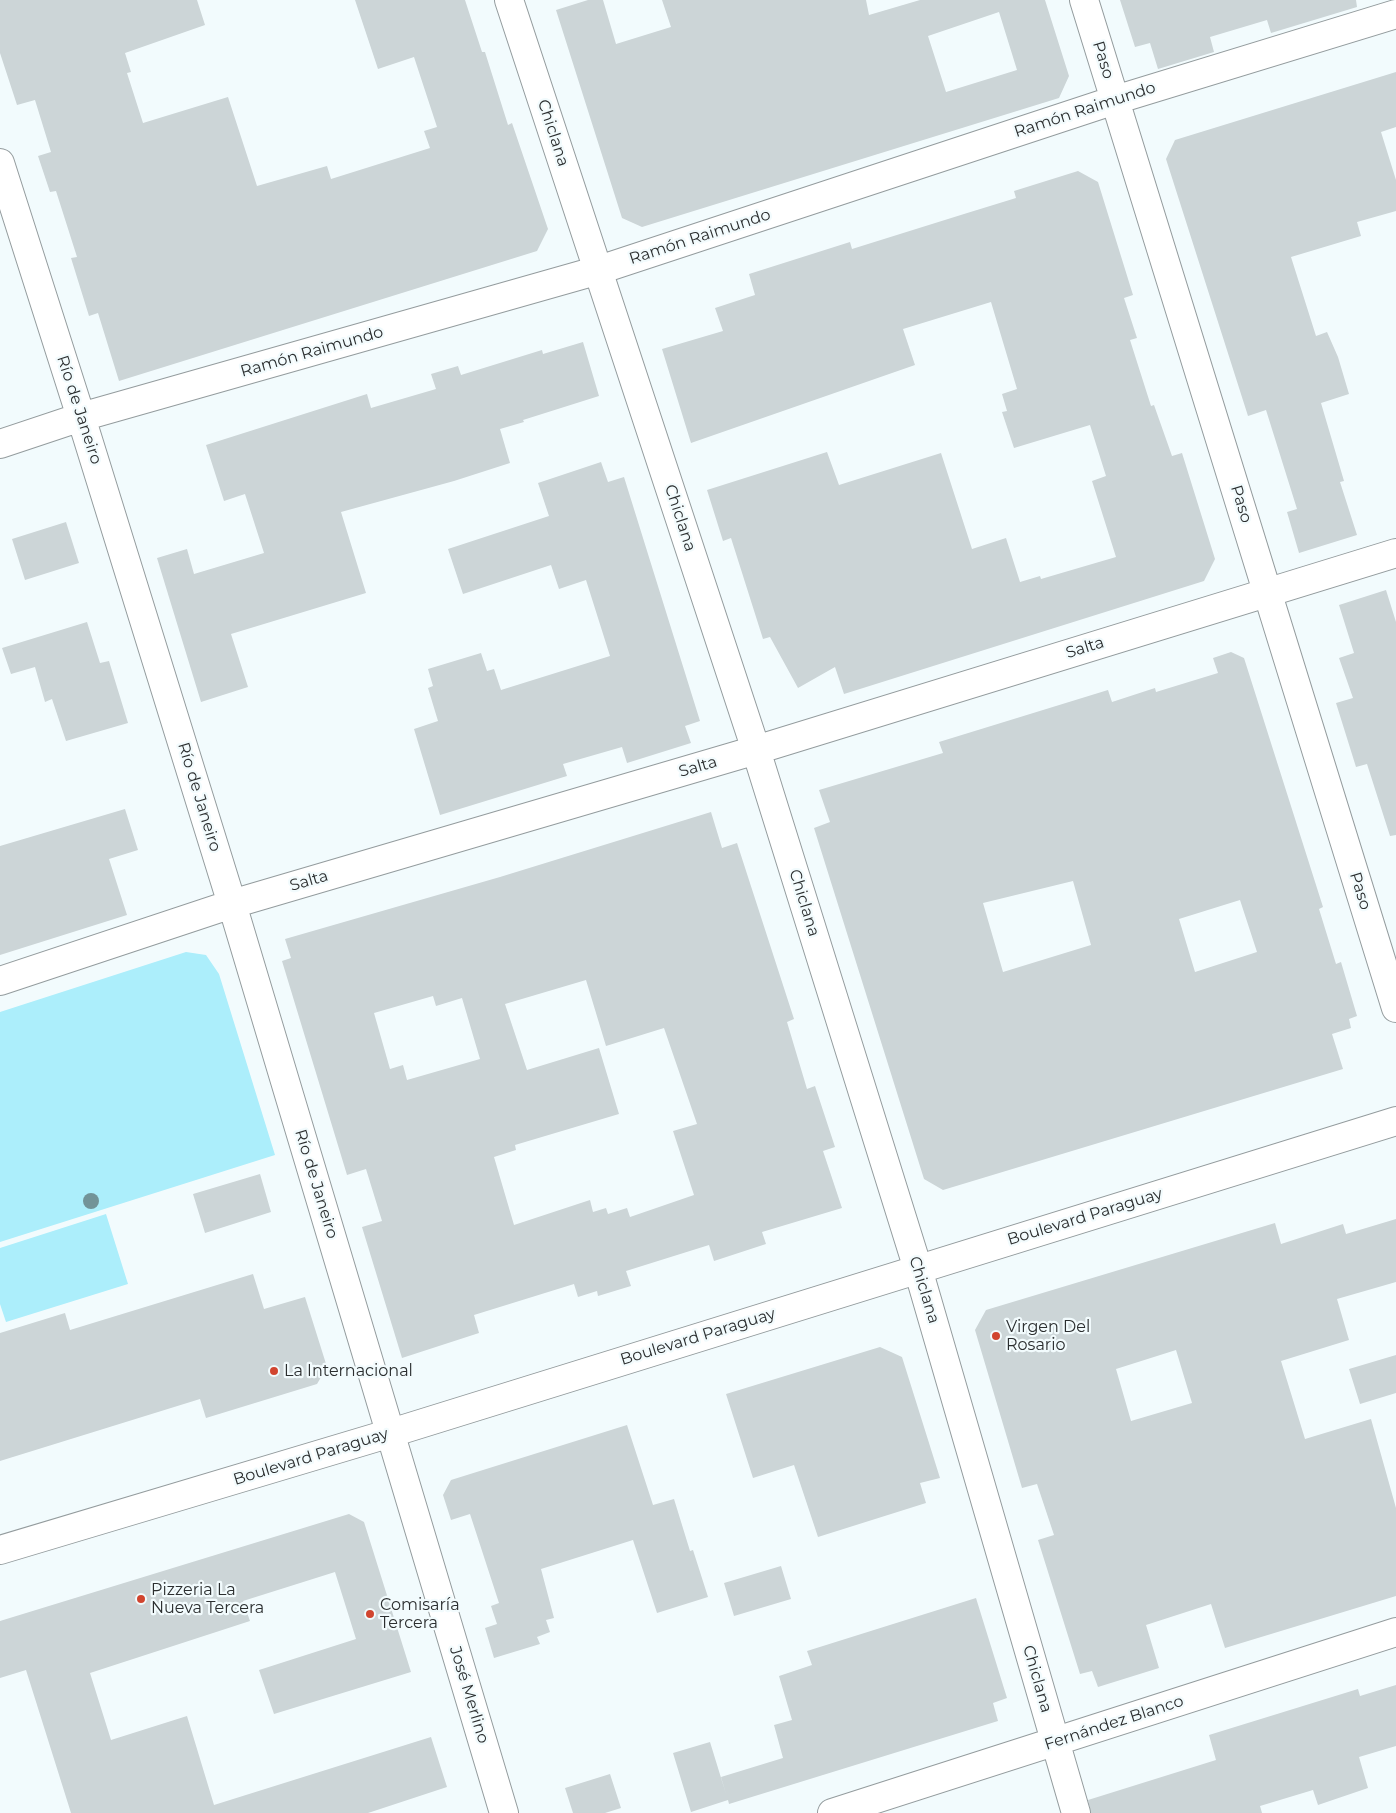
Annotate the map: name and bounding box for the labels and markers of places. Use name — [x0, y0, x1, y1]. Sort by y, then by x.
place label: Virgen Del Rosario — [1006, 1317, 1090, 1355]
marker: Virgen Del Rosario — [990, 1330, 1002, 1342]
place label: La Internacional — [284, 1361, 413, 1381]
marker: La Internacional — [268, 1365, 280, 1377]
place label: Pizzeria La Nueva Tercera — [151, 1580, 264, 1618]
marker: Pizzeria La Nueva Tercera — [135, 1593, 147, 1605]
place label: Comisaría Tercera — [380, 1595, 460, 1633]
marker: Comisaría Tercera — [364, 1608, 376, 1620]

